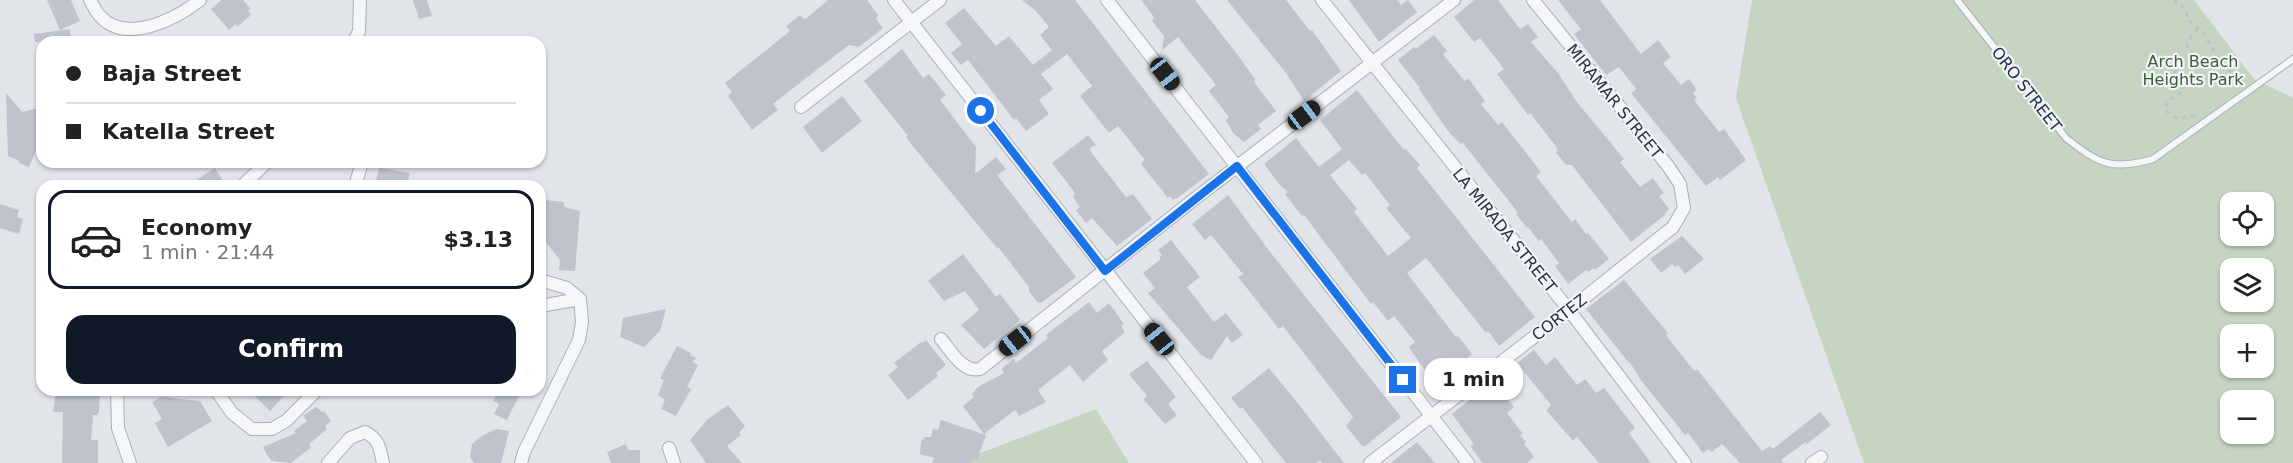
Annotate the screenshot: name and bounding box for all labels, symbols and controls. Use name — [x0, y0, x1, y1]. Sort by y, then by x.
street label: MIRAMAR STREET — [1563, 40, 1667, 163]
street label: ORO STREET — [1988, 43, 2066, 136]
park label: Arch Beach Heights Park — [2143, 52, 2244, 89]
car — [1147, 54, 1183, 94]
text: Baja Street — [102, 61, 241, 86]
route start — [967, 97, 994, 124]
car — [1284, 97, 1324, 133]
text: Katella Street — [102, 119, 275, 144]
street label: LA MIRADA STREET — [1449, 164, 1561, 296]
map controls — [2220, 192, 2274, 444]
button: locate — [2220, 192, 2274, 246]
icon: car — [69, 213, 123, 267]
text: Economy — [141, 215, 252, 240]
text: $3.13 — [443, 227, 513, 252]
text: 1 min · 21:44 — [141, 240, 275, 264]
button: layers — [2220, 258, 2274, 312]
street label: CORTEZ — [1528, 290, 1591, 345]
button: Confirm — [66, 315, 516, 384]
car — [1141, 319, 1177, 359]
car — [995, 323, 1035, 359]
button: + — [2220, 324, 2274, 378]
callout: 1 min — [1424, 359, 1523, 401]
route end — [1389, 366, 1416, 393]
text: 1 min — [1442, 367, 1505, 391]
button: − — [2220, 390, 2274, 444]

